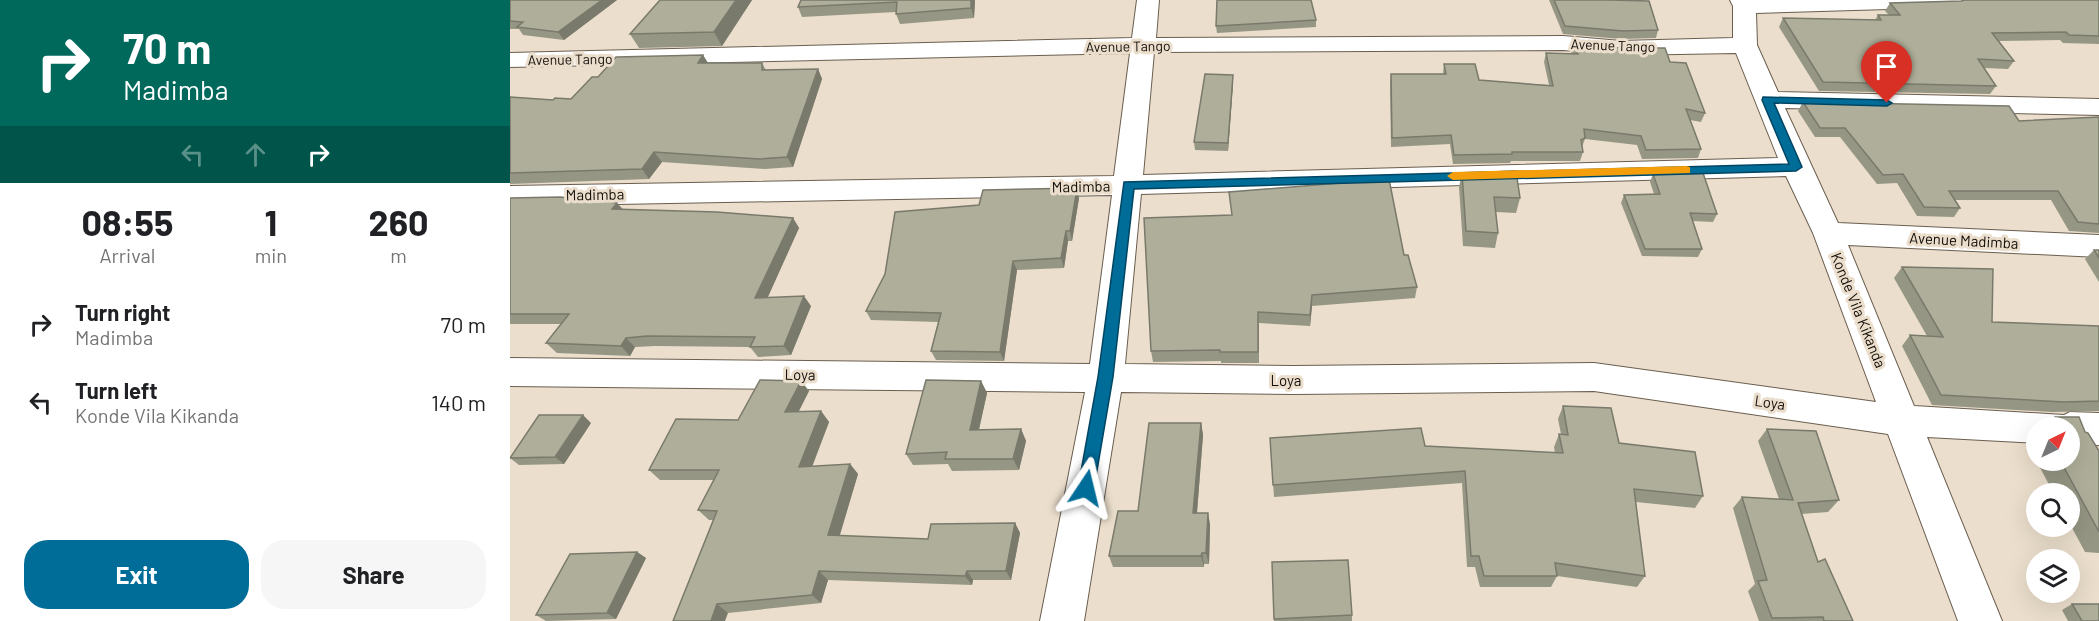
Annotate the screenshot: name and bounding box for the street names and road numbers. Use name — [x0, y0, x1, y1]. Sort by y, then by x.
street label: Avenue Tango — [1570, 35, 1656, 55]
street label: Avenue Tango — [1085, 37, 1171, 55]
street label: Avenue Tango — [527, 50, 613, 68]
street label: Madimba — [1052, 176, 1110, 196]
street label: Madimba — [566, 184, 624, 204]
street label: Avenue Madimba — [1909, 228, 2019, 252]
street label: Konde Vila Kikanda — [1828, 250, 1890, 370]
street label: Loya — [784, 365, 816, 383]
street label: Loya — [1271, 371, 1301, 389]
street label: Loya — [1753, 391, 1787, 413]

